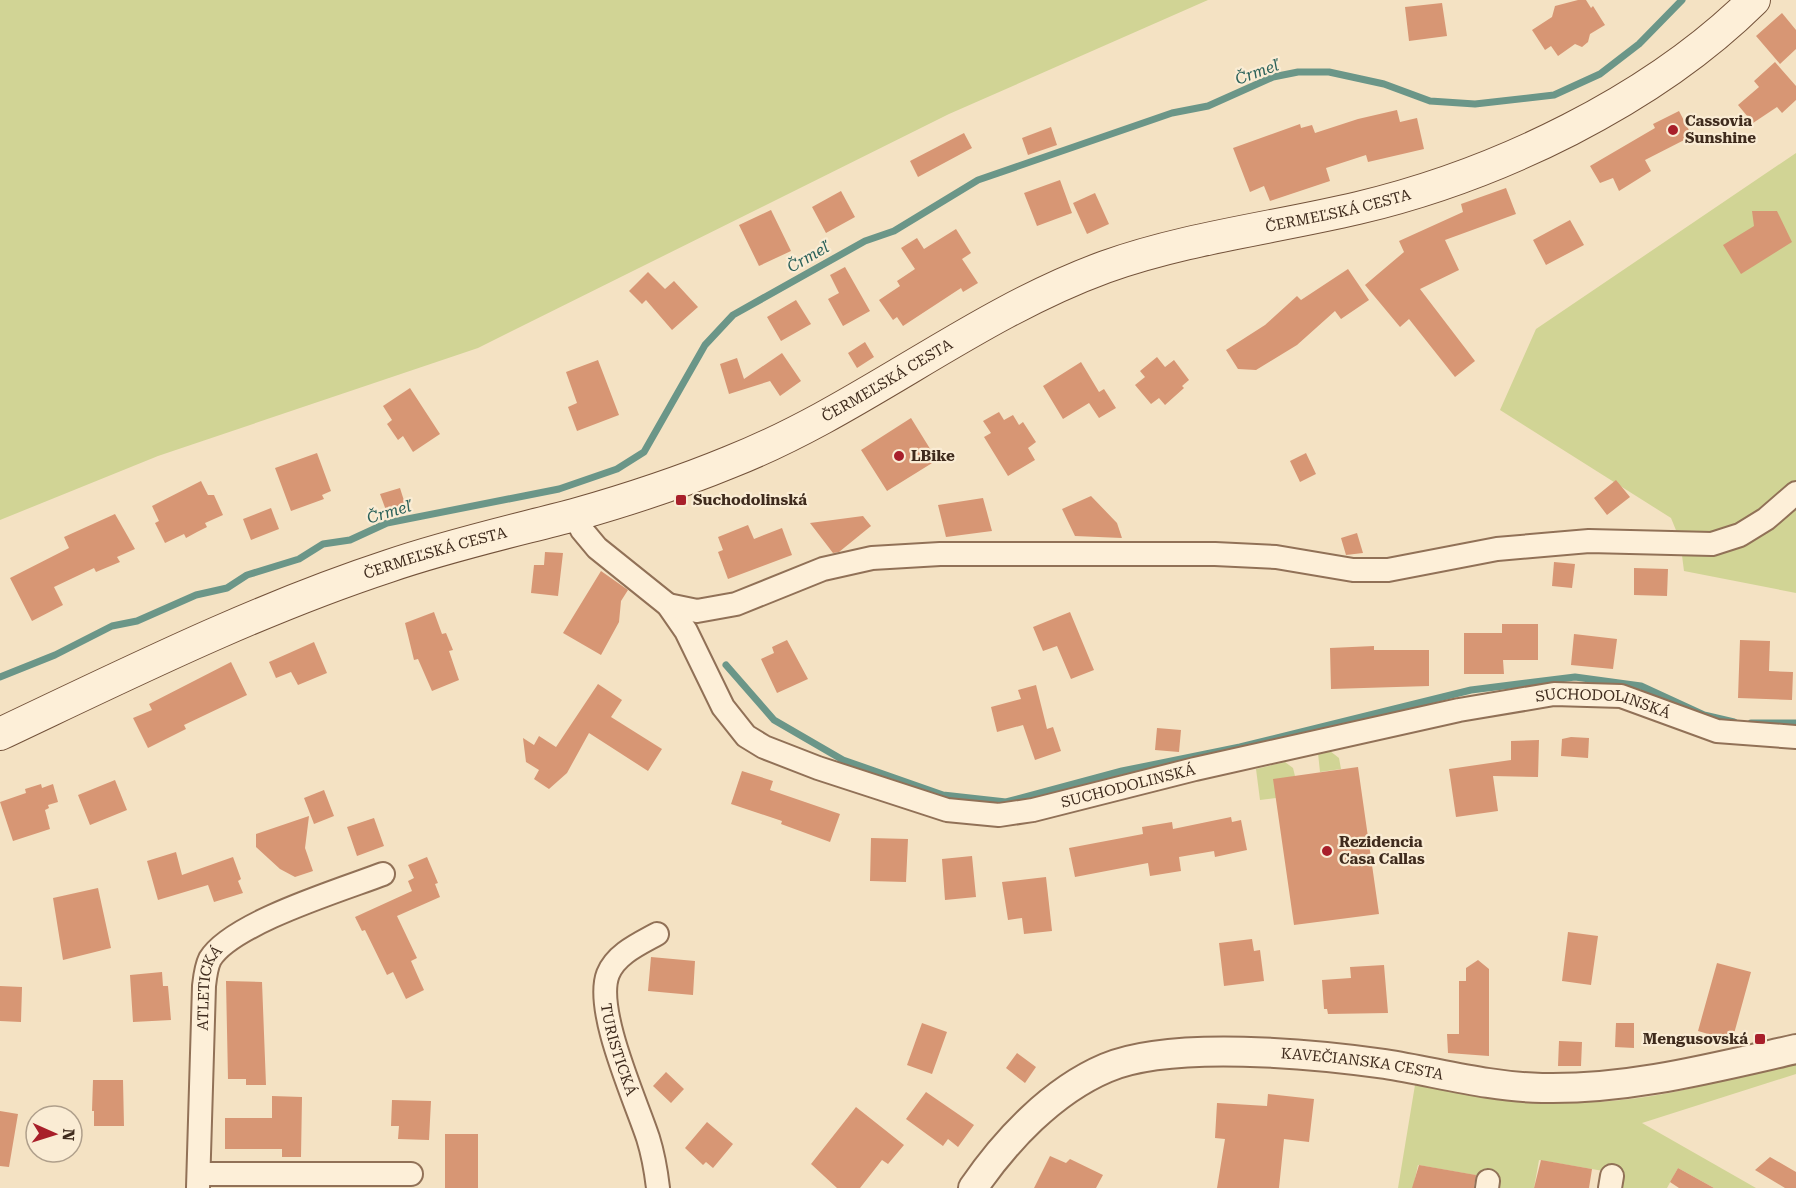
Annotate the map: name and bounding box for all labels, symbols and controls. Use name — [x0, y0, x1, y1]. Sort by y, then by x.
water label: Črmeľ — [1233, 55, 1283, 89]
place label: Cassovia Sunshine — [1685, 112, 1756, 147]
marker: Cassovia Sunshine — [1666, 123, 1680, 137]
street label: ČERMEĽSKÁ CESTA — [1264, 185, 1413, 236]
water label: Črmeľ — [784, 237, 834, 277]
street label: ČERMEĽSKÁ CESTA — [819, 335, 956, 426]
place label: LBike — [911, 447, 955, 465]
marker: LBike — [892, 449, 906, 463]
place label: Suchodolinská — [693, 491, 807, 509]
marker: Suchodolinská — [674, 493, 688, 507]
water label: Črmeľ — [365, 496, 415, 528]
street label: ČERMEĽSKÁ CESTA — [361, 523, 509, 583]
street label: SUCHODOLINSKÁ — [1534, 685, 1673, 722]
street label: SUCHODOLINSKÁ — [1059, 760, 1198, 812]
place label: Rezidencia Casa Callas — [1339, 833, 1425, 868]
marker: Rezidencia Casa Callas — [1320, 844, 1334, 858]
street label: ATLETICKÁ — [194, 941, 226, 1031]
street label: TURISTICKÁ — [597, 1002, 641, 1099]
place label: Mengusovská — [1643, 1030, 1748, 1048]
marker: Mengusovská — [1753, 1032, 1767, 1046]
street label: KAVEČIANSKA CESTA — [1280, 1044, 1445, 1084]
north arrow — [24, 1104, 84, 1164]
text: N — [59, 1128, 78, 1141]

